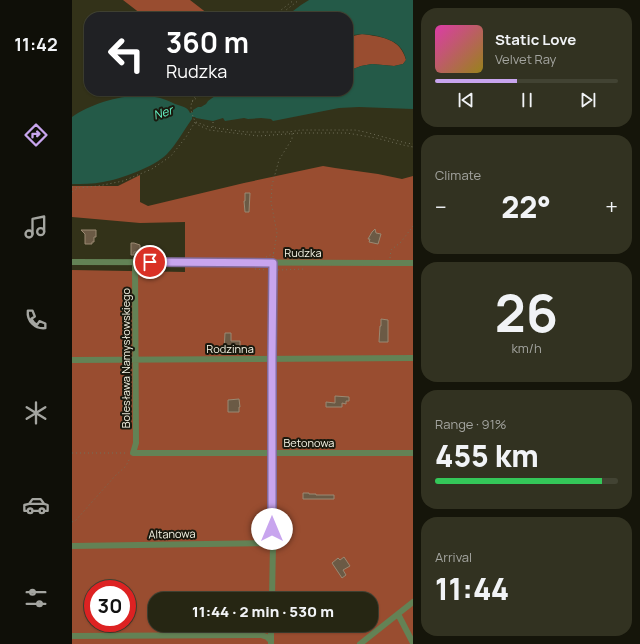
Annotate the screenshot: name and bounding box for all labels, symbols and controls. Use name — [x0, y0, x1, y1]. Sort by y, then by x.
text: 360 m — [166, 23, 249, 61]
icon: left — [100, 28, 152, 80]
text: Static Love — [495, 29, 576, 50]
text: 11:42 — [14, 32, 58, 56]
text: Velvet Ray — [495, 50, 556, 68]
text: Rudzka — [166, 59, 227, 83]
icon: previous — [455, 89, 477, 111]
icon: pause — [516, 89, 538, 111]
icon: next — [577, 89, 599, 111]
water label: Ner — [151, 101, 176, 124]
icon: directions — [22, 121, 50, 149]
text: Climate — [435, 166, 481, 184]
text: 22° — [501, 186, 551, 227]
text: − — [435, 192, 447, 222]
text: + — [605, 192, 618, 222]
icon: music — [22, 213, 50, 241]
pin — [133, 245, 167, 279]
street label: Rudzka — [284, 245, 322, 260]
icon: arrive — [139, 251, 161, 273]
text: 26 — [495, 277, 558, 348]
street label: Bolesława Namysłowskiego — [118, 287, 133, 428]
icon: phone — [22, 306, 50, 334]
text: km/h — [511, 339, 542, 357]
street label: Rodzinna — [206, 341, 254, 356]
icon: climate — [22, 399, 50, 427]
text: Range · 91% — [435, 415, 506, 433]
street label: Betonowa — [284, 435, 334, 450]
text: 455 km — [435, 435, 539, 476]
icon: car — [22, 491, 50, 519]
position arrow — [251, 508, 293, 550]
street label: Altanowa — [148, 526, 196, 541]
text: Arrival — [435, 548, 472, 566]
text: 11:44 — [435, 568, 509, 609]
speed limit sign: 30 — [84, 580, 136, 632]
icon: filters — [22, 584, 50, 612]
text: 11:44 · 2 min · 530 m — [192, 601, 334, 622]

